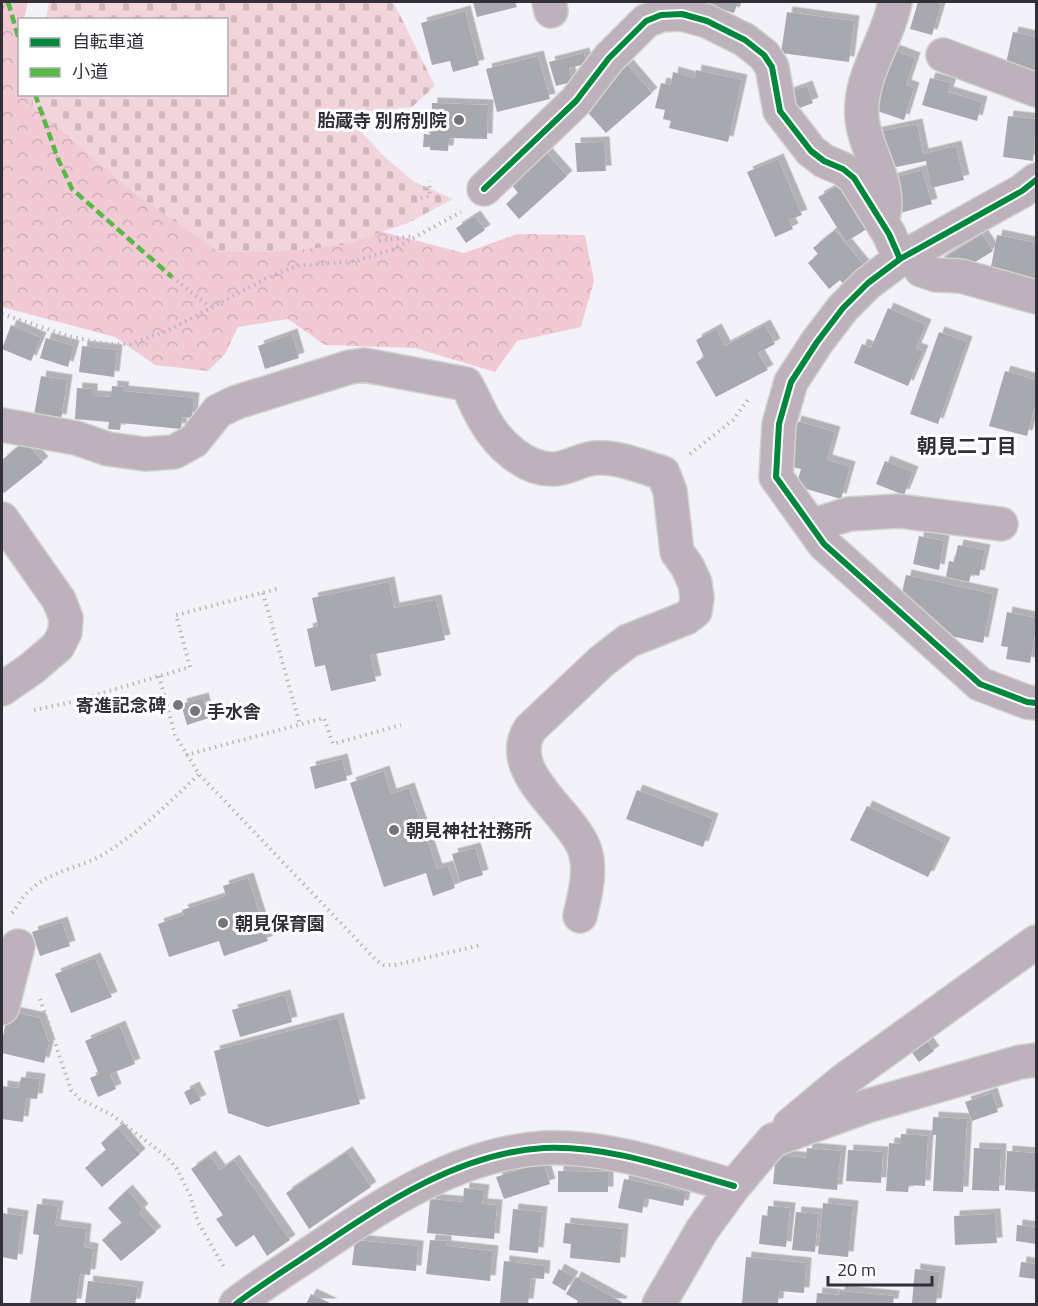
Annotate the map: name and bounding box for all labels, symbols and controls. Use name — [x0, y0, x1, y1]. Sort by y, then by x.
legend — [18, 18, 228, 96]
text: 自転車道 — [72, 28, 144, 55]
text: 小道 — [72, 58, 108, 85]
place label: 胎蔵寺 別府別院 — [317, 107, 447, 134]
marker: 胎蔵寺 別府別院 — [452, 113, 466, 127]
district label: 朝見二丁目 — [917, 430, 1017, 461]
place label: 寄進記念碑 — [76, 692, 166, 719]
marker: 寄進記念碑 — [171, 698, 185, 712]
place label: 手水舎 — [207, 698, 261, 725]
marker: 手水舎 — [188, 704, 202, 718]
place label: 朝見神社社務所 — [406, 817, 532, 844]
marker: 朝見神社社務所 — [387, 823, 401, 837]
place label: 朝見保育園 — [235, 910, 325, 937]
marker: 朝見保育園 — [216, 916, 230, 930]
scale bar — [828, 1249, 932, 1287]
text: 20 m — [837, 1256, 876, 1283]

